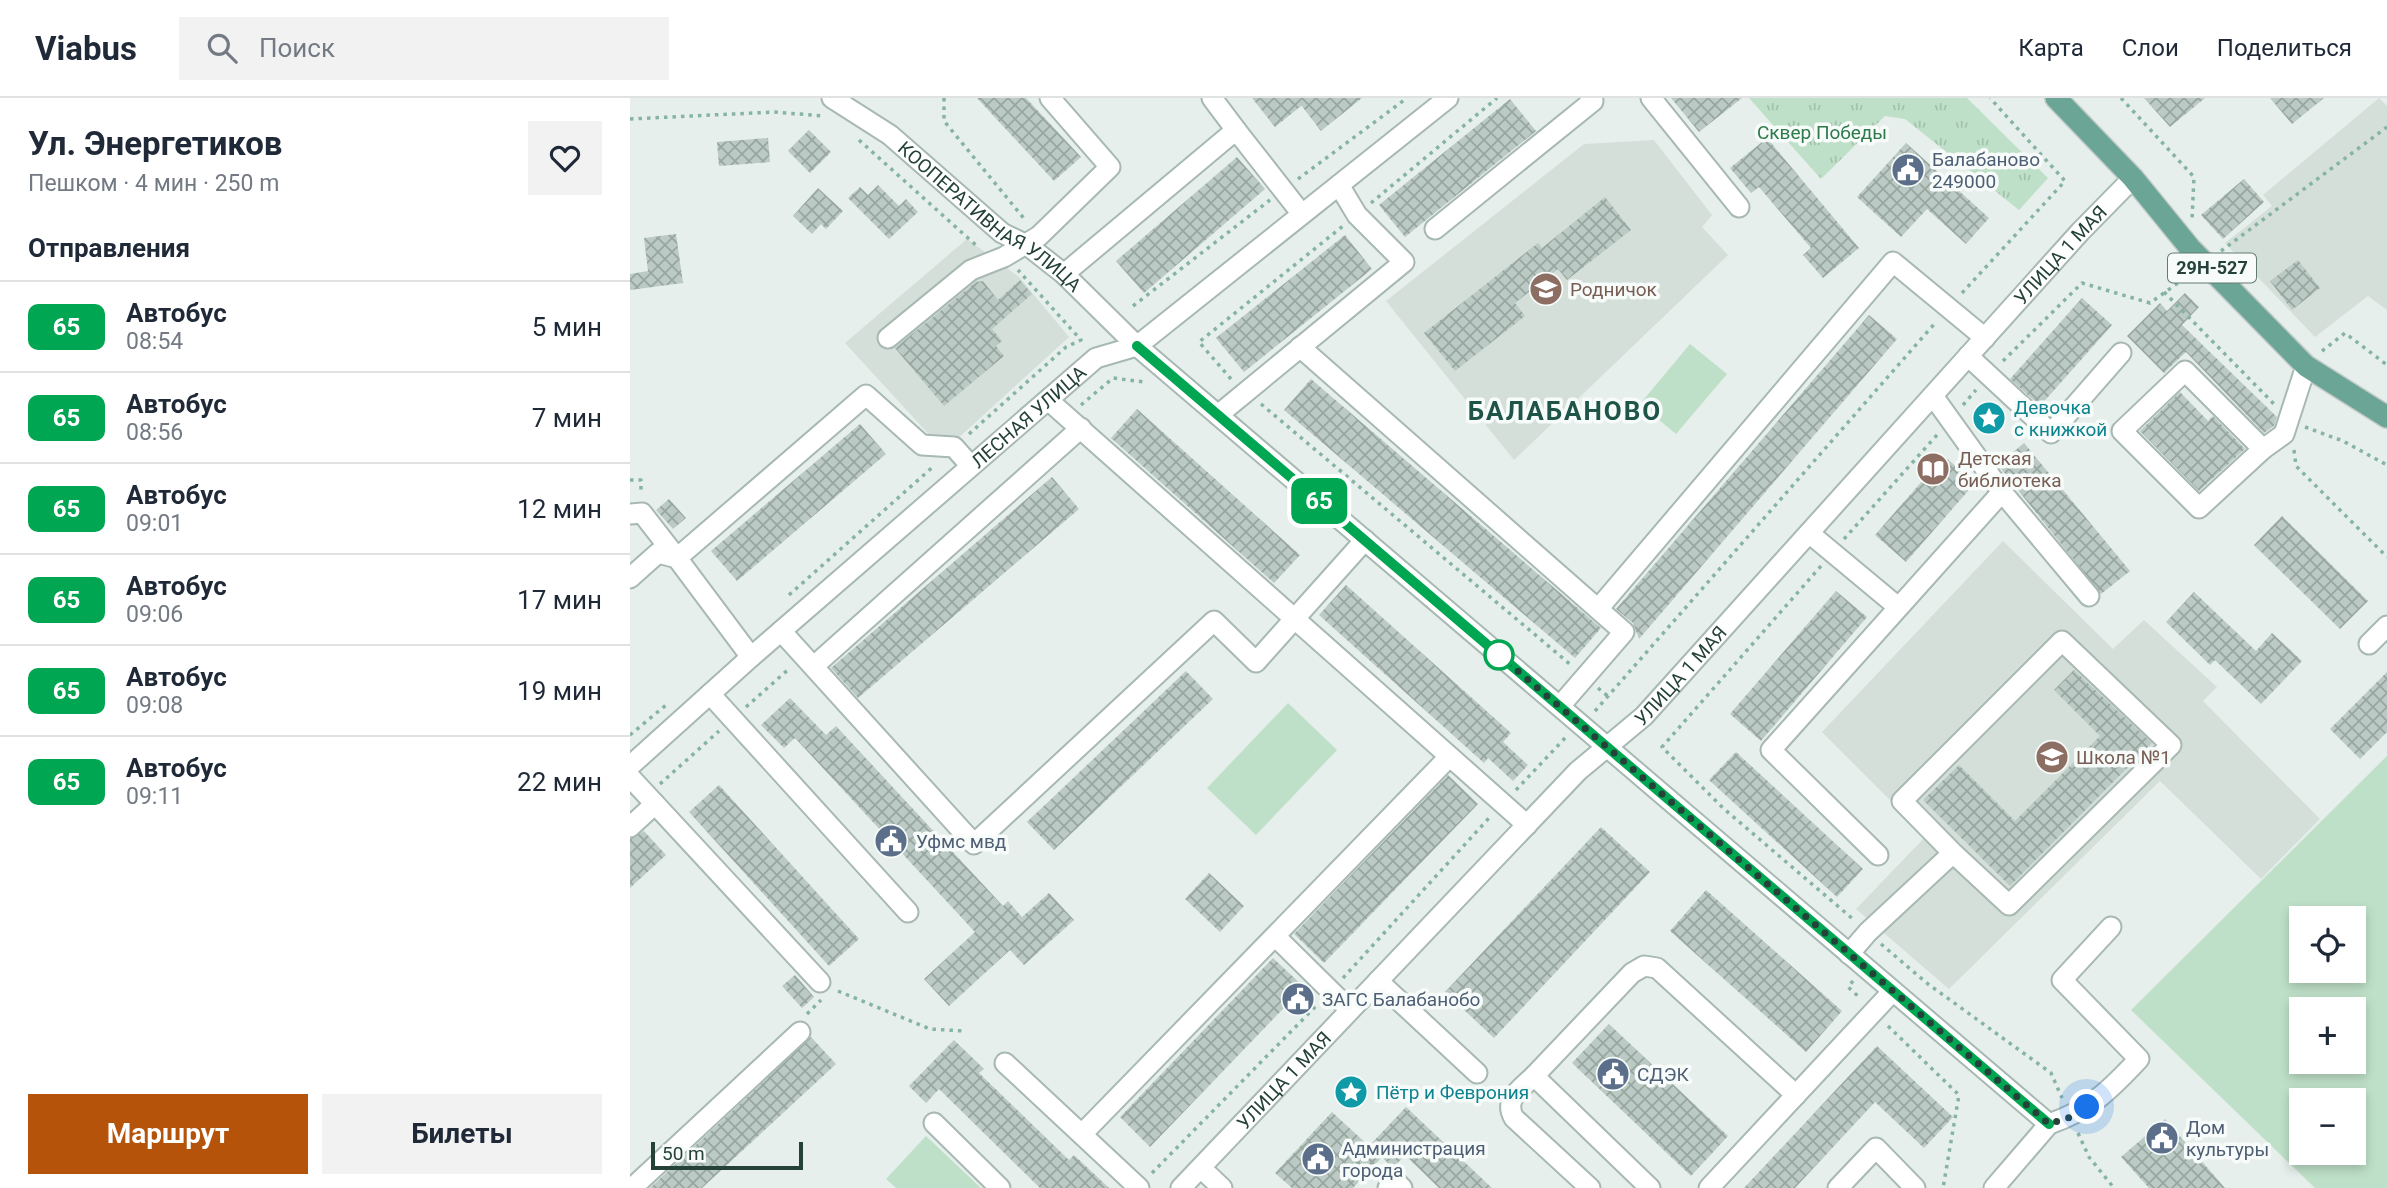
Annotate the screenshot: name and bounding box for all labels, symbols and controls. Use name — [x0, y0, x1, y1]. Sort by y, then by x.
search box — [179, 17, 669, 80]
text: Viabus — [35, 29, 137, 68]
icon: search — [203, 29, 241, 67]
text: Поиск — [259, 33, 335, 63]
text: Карта — [2018, 34, 2084, 62]
text: Слои — [2122, 34, 2179, 62]
text: Поделиться — [2217, 34, 2352, 62]
button: heart — [528, 121, 602, 195]
park label: Сквер Победы — [1757, 121, 1887, 144]
text: Ул. Энергетиков — [28, 124, 282, 163]
street label: КООПЕРАТИВНАЯ УЛИЦА — [893, 136, 1087, 297]
place label: Балабаново 249000 — [1932, 148, 2040, 193]
public building icon: Балабаново 249000 — [1889, 151, 1927, 189]
text: Пешком · 4 мин · 250 m — [28, 170, 279, 197]
street label: УЛИЦА 1 МАЯ — [2009, 201, 2112, 309]
text: Отправления — [28, 233, 190, 263]
road number: 29Н-527 — [2168, 253, 2256, 282]
school or university icon: Родничок — [1527, 270, 1565, 308]
place label: Родничок — [1570, 278, 1658, 301]
text: Автобус — [126, 298, 227, 328]
text: 5 мин — [532, 312, 602, 342]
text: 65 — [53, 313, 80, 341]
text: 08:54 — [126, 328, 183, 355]
street label: ЛЕСНАЯ УЛИЦА — [967, 361, 1091, 473]
text: Автобус — [126, 389, 227, 419]
district label: БАЛАБАНОВО — [1468, 396, 1662, 426]
place label: Девочка с книжкой — [2014, 396, 2107, 441]
place icon: Девочка с книжкой — [1970, 399, 2008, 437]
text: 7 мин — [532, 403, 602, 433]
text: 65 — [53, 404, 80, 432]
text: 08:56 — [126, 419, 183, 446]
place label: Детская библиотека — [1958, 447, 2062, 492]
library icon: Детская библиотека — [1914, 450, 1952, 488]
line badge: 65 — [1288, 478, 1350, 524]
text: Автобус — [126, 480, 227, 510]
text: 65 — [1305, 487, 1333, 515]
text: 12 мин — [517, 494, 602, 524]
text: 65 — [53, 495, 80, 523]
text: 09:01 — [126, 510, 183, 537]
text: Автобус — [126, 571, 227, 601]
text: 17 мин — [517, 585, 602, 615]
text: 65 — [53, 586, 80, 614]
text: 09:06 — [126, 601, 183, 628]
street label: УЛИЦА 1 МАЯ — [1630, 621, 1732, 731]
unlabelled marker — [1484, 640, 1514, 670]
text: Автобус — [126, 662, 227, 692]
text: 19 мин — [517, 676, 602, 706]
text: 65 — [53, 677, 80, 705]
text: 09:08 — [126, 692, 183, 719]
school or university icon: Школа №1 — [2033, 738, 2071, 776]
place label: Школа №1 — [2076, 746, 2171, 769]
text: Автобус — [126, 753, 227, 783]
text: 22 мин — [517, 767, 602, 797]
text: 65 — [53, 768, 80, 796]
text: 09:11 — [126, 783, 183, 810]
public building icon: Уфмс мвд — [872, 822, 910, 860]
place label: Уфмс мвд — [916, 830, 1006, 853]
map controls — [2289, 906, 2366, 1165]
button: locate — [2289, 906, 2366, 983]
public building icon: ЗАГС Балабанобо — [1279, 980, 1317, 1018]
place label: ЗАГС Балабанобо — [1322, 988, 1480, 1011]
button: + — [2289, 997, 2366, 1074]
street label: УЛИЦА 1 МАЯ — [1232, 1027, 1336, 1134]
public building icon: СДЭК — [1594, 1055, 1632, 1093]
place label: СДЭК — [1637, 1063, 1689, 1086]
place icon: Пётр и Феврония — [1332, 1073, 1370, 1111]
place label: Пётр и Феврония — [1376, 1081, 1529, 1104]
button: − — [2289, 1088, 2366, 1165]
your location — [2069, 1089, 2104, 1124]
button: Маршрут — [28, 1094, 308, 1174]
button: Билеты — [322, 1094, 602, 1174]
place label: Дом культуры — [2186, 1116, 2269, 1161]
public building icon: Дом культуры — [2143, 1119, 2181, 1157]
place label: Администрация города — [1342, 1137, 1486, 1182]
scale bar — [651, 1139, 803, 1171]
public building icon: Администрация города — [1299, 1140, 1337, 1178]
text: 50 m — [662, 1142, 705, 1165]

